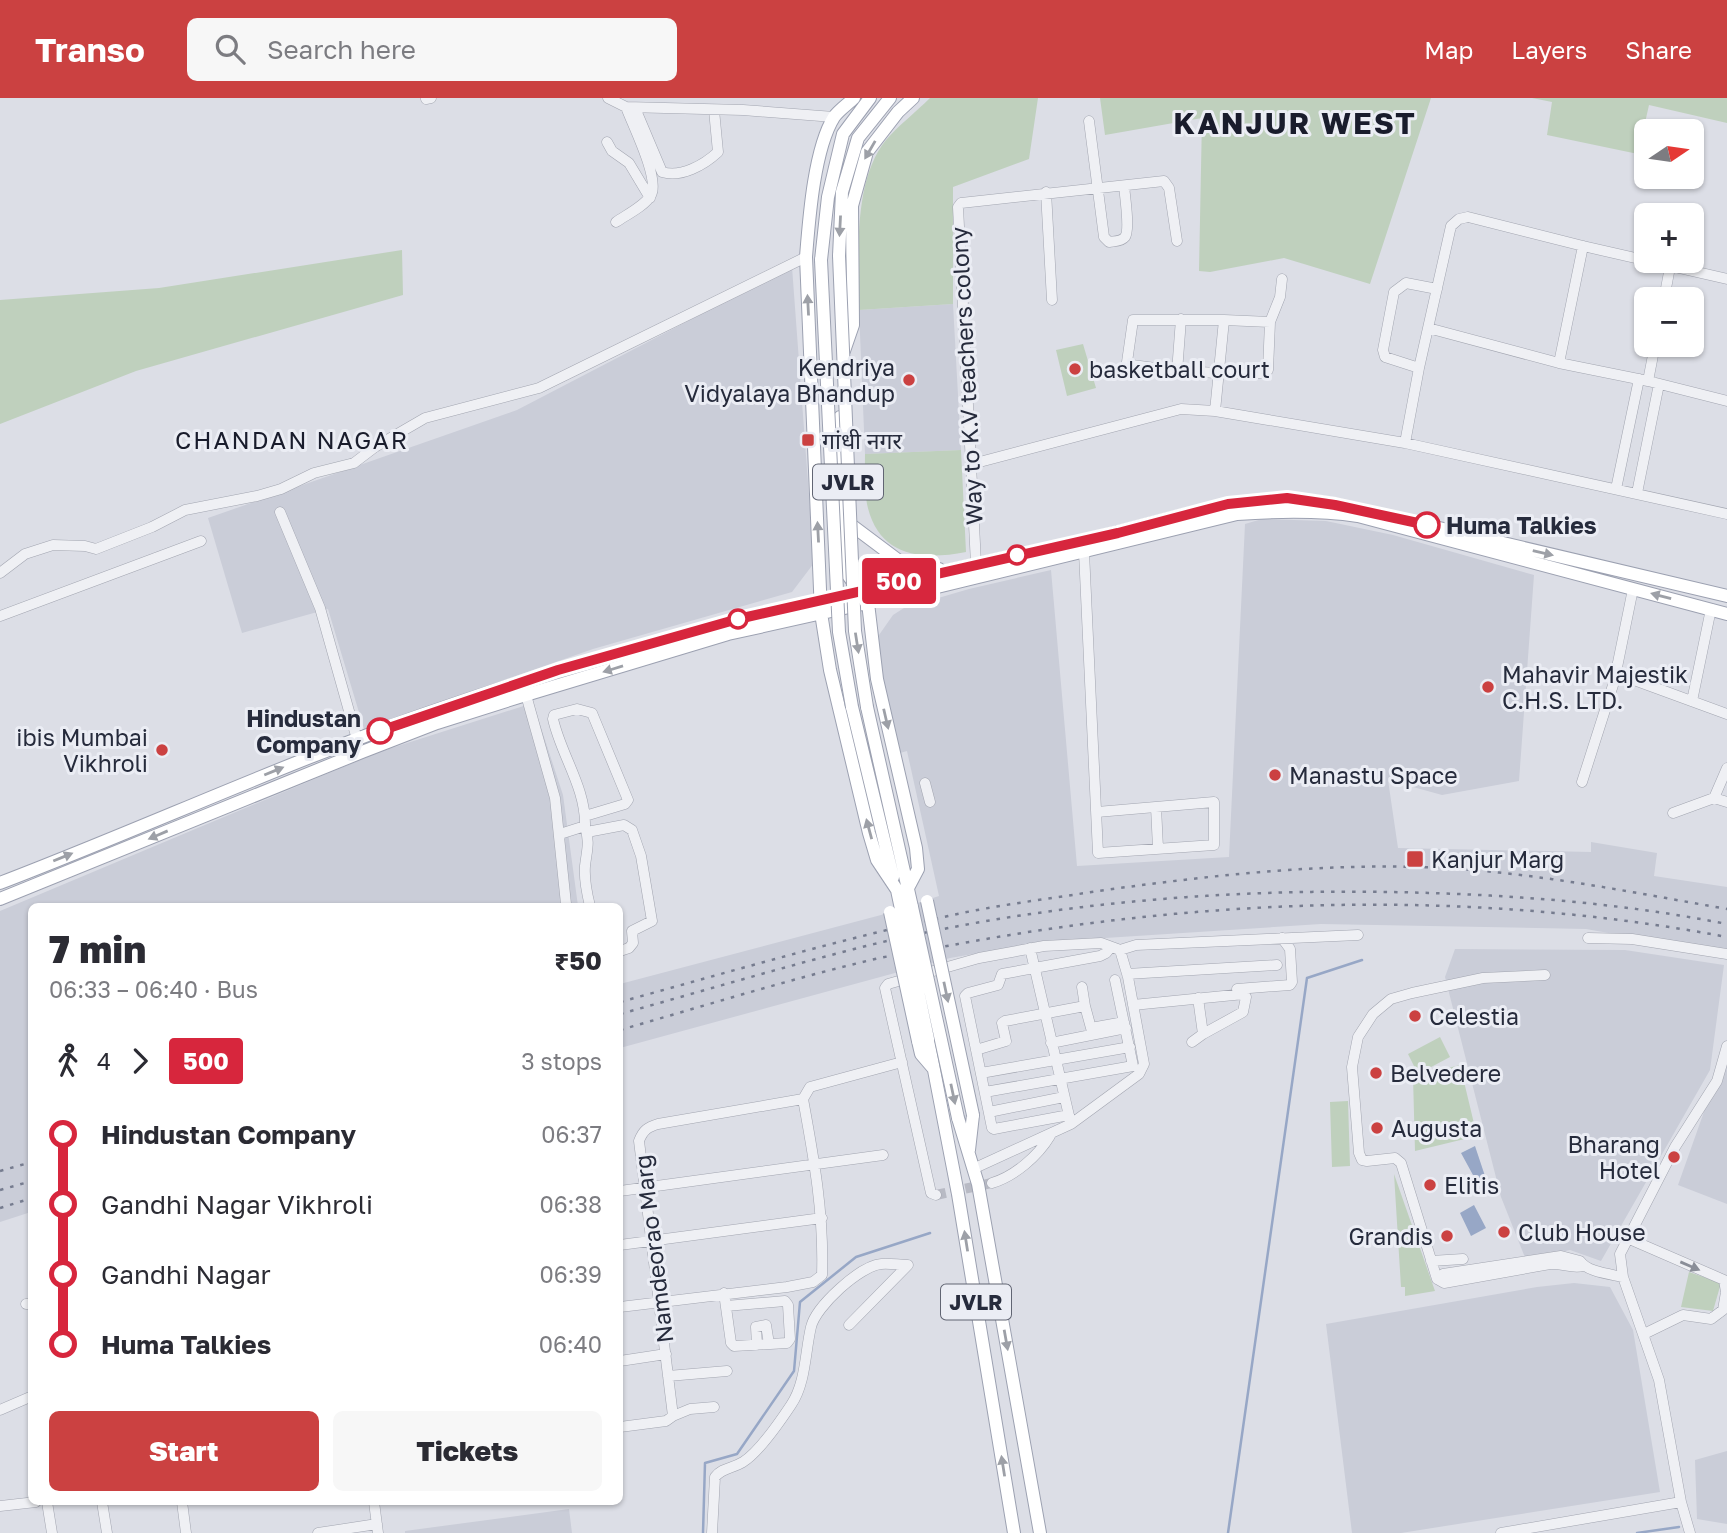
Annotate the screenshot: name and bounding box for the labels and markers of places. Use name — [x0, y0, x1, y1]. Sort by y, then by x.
place label: Kendriya Vidyalaya Bhandup — [684, 353, 895, 407]
place label: basketball court — [1089, 355, 1270, 383]
marker: basketball court — [1067, 361, 1083, 377]
marker: Kendriya Vidyalaya Bhandup — [901, 372, 917, 388]
place label: गांधी नगर — [822, 426, 902, 454]
marker: गांधी नगर — [800, 432, 816, 448]
place label: Huma Talkies — [1446, 511, 1597, 539]
marker: Huma Talkies — [1414, 512, 1440, 538]
unlabelled marker — [1007, 545, 1027, 565]
unlabelled marker — [728, 609, 748, 629]
place label: Mahavir Majestik C.H.S. LTD. — [1502, 660, 1688, 714]
marker: Mahavir Majestik C.H.S. LTD. — [1480, 679, 1496, 695]
place label: Hindustan Company — [246, 704, 361, 758]
marker: Hindustan Company — [367, 718, 393, 744]
place label: ibis Mumbai Vikhroli — [16, 723, 148, 777]
marker: ibis Mumbai Vikhroli — [154, 742, 170, 758]
place label: Manastu Space — [1289, 761, 1458, 789]
marker: Manastu Space — [1267, 767, 1283, 783]
place label: Kanjur Marg — [1431, 845, 1564, 873]
marker: Kanjur Marg — [1405, 849, 1425, 869]
place label: Celestia — [1429, 1002, 1519, 1030]
marker: Celestia — [1407, 1008, 1423, 1024]
place label: Belvedere — [1390, 1059, 1501, 1087]
marker: Belvedere — [1368, 1065, 1384, 1081]
place label: Augusta — [1391, 1114, 1482, 1142]
marker: Augusta — [1369, 1120, 1385, 1136]
place label: Bharang Hotel — [1567, 1130, 1660, 1184]
marker: Bharang Hotel — [1666, 1149, 1682, 1165]
place label: Elitis — [1444, 1171, 1499, 1199]
marker: Elitis — [1422, 1177, 1438, 1193]
place label: Club House — [1518, 1218, 1646, 1246]
place label: Grandis — [1348, 1222, 1433, 1250]
marker: Club House — [1496, 1224, 1512, 1240]
marker: Grandis — [1439, 1228, 1455, 1244]

